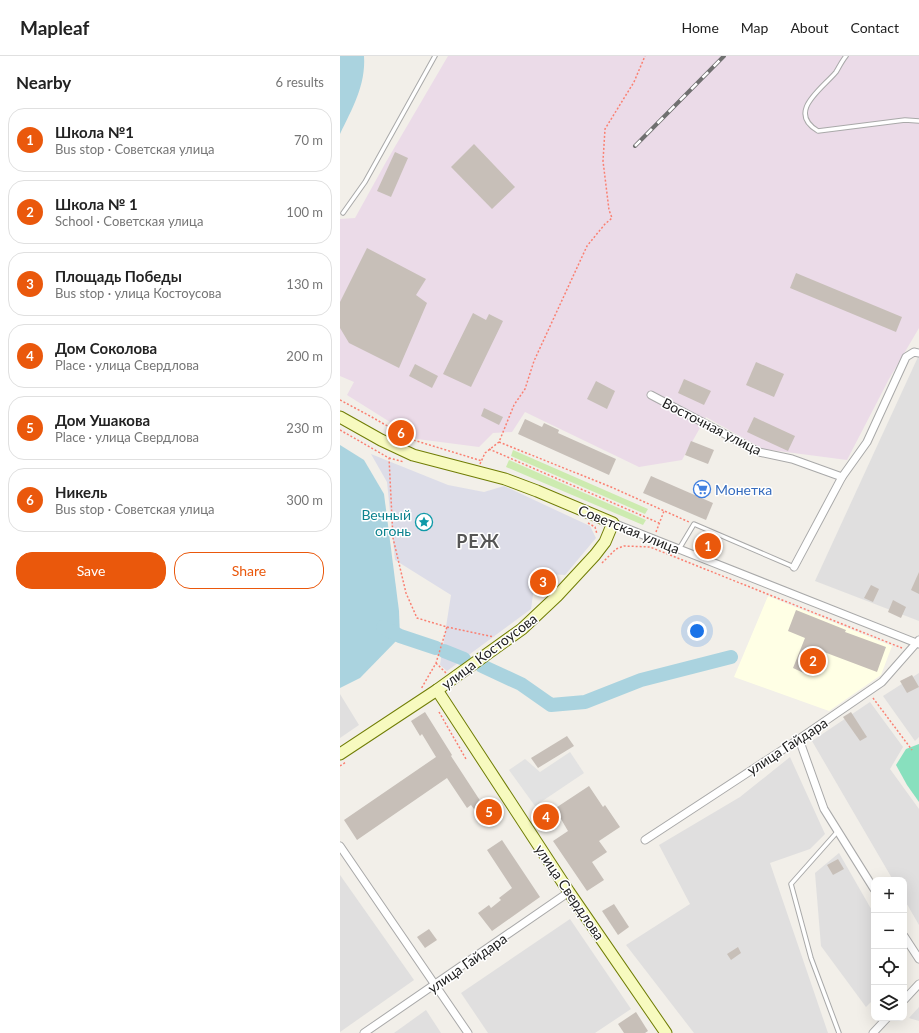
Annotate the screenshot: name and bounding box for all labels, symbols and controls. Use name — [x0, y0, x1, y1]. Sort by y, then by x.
text: Mapleaf — [20, 16, 89, 39]
text: Home — [681, 19, 719, 36]
text: Map — [741, 19, 768, 36]
text: About — [790, 19, 828, 36]
text: Contact — [850, 19, 899, 36]
text: Nearby — [16, 72, 71, 93]
text: 6 results — [276, 74, 324, 90]
text: Школа №1 — [55, 123, 134, 141]
text: 1 — [26, 132, 34, 148]
text: 70 m — [294, 132, 323, 148]
text: Bus stop · Советская улица — [55, 141, 215, 157]
text: Школа № 1 — [55, 195, 138, 213]
text: 2 — [26, 204, 34, 220]
text: 100 m — [286, 204, 323, 220]
text: School · Советская улица — [55, 213, 203, 229]
text: Площадь Победы — [55, 267, 182, 285]
text: 3 — [26, 276, 34, 292]
text: 130 m — [286, 276, 323, 292]
text: Bus stop · улица Костоусова — [55, 285, 221, 301]
text: Дом Соколова — [55, 339, 157, 357]
text: 4 — [26, 348, 34, 364]
text: 200 m — [286, 348, 323, 364]
text: Place · улица Свердлова — [55, 357, 199, 373]
street label: Восточная улица — [660, 394, 764, 458]
text: Дом Ушакова — [55, 411, 150, 429]
pin: 6 — [388, 418, 414, 448]
text: 5 — [26, 420, 34, 436]
text: 230 m — [286, 420, 323, 436]
text: Place · улица Свердлова — [55, 429, 199, 445]
supermarket icon: Монетка — [692, 479, 712, 499]
place label: Монетка — [715, 481, 772, 498]
text: Никель — [55, 483, 107, 501]
text: 6 — [26, 492, 34, 508]
text: 300 m — [286, 492, 323, 508]
text: Bus stop · Советская улица — [55, 501, 215, 517]
street label: Советская улица — [576, 501, 682, 557]
place label: Вечный огонь — [361, 506, 411, 539]
place icon: Вечный огонь — [414, 512, 434, 532]
district label: РЕЖ — [456, 530, 500, 552]
pin: 1 — [695, 531, 721, 561]
button: Save — [16, 552, 166, 589]
button: Share — [174, 552, 324, 589]
pin: 3 — [530, 567, 556, 597]
street label: улица Костоусова — [438, 610, 540, 692]
your location — [687, 621, 707, 641]
pin: 2 — [800, 646, 826, 676]
street label: улица Гайдара — [743, 714, 831, 778]
pin: 5 — [476, 797, 502, 827]
pin: 4 — [533, 802, 559, 832]
street label: улица Свердлова — [532, 841, 608, 943]
map controls — [871, 877, 907, 1021]
button: + — [871, 877, 907, 913]
button: − — [871, 913, 907, 949]
street label: улица Гайдара — [424, 929, 510, 997]
button: locate — [871, 949, 907, 985]
button: layers — [871, 985, 907, 1021]

